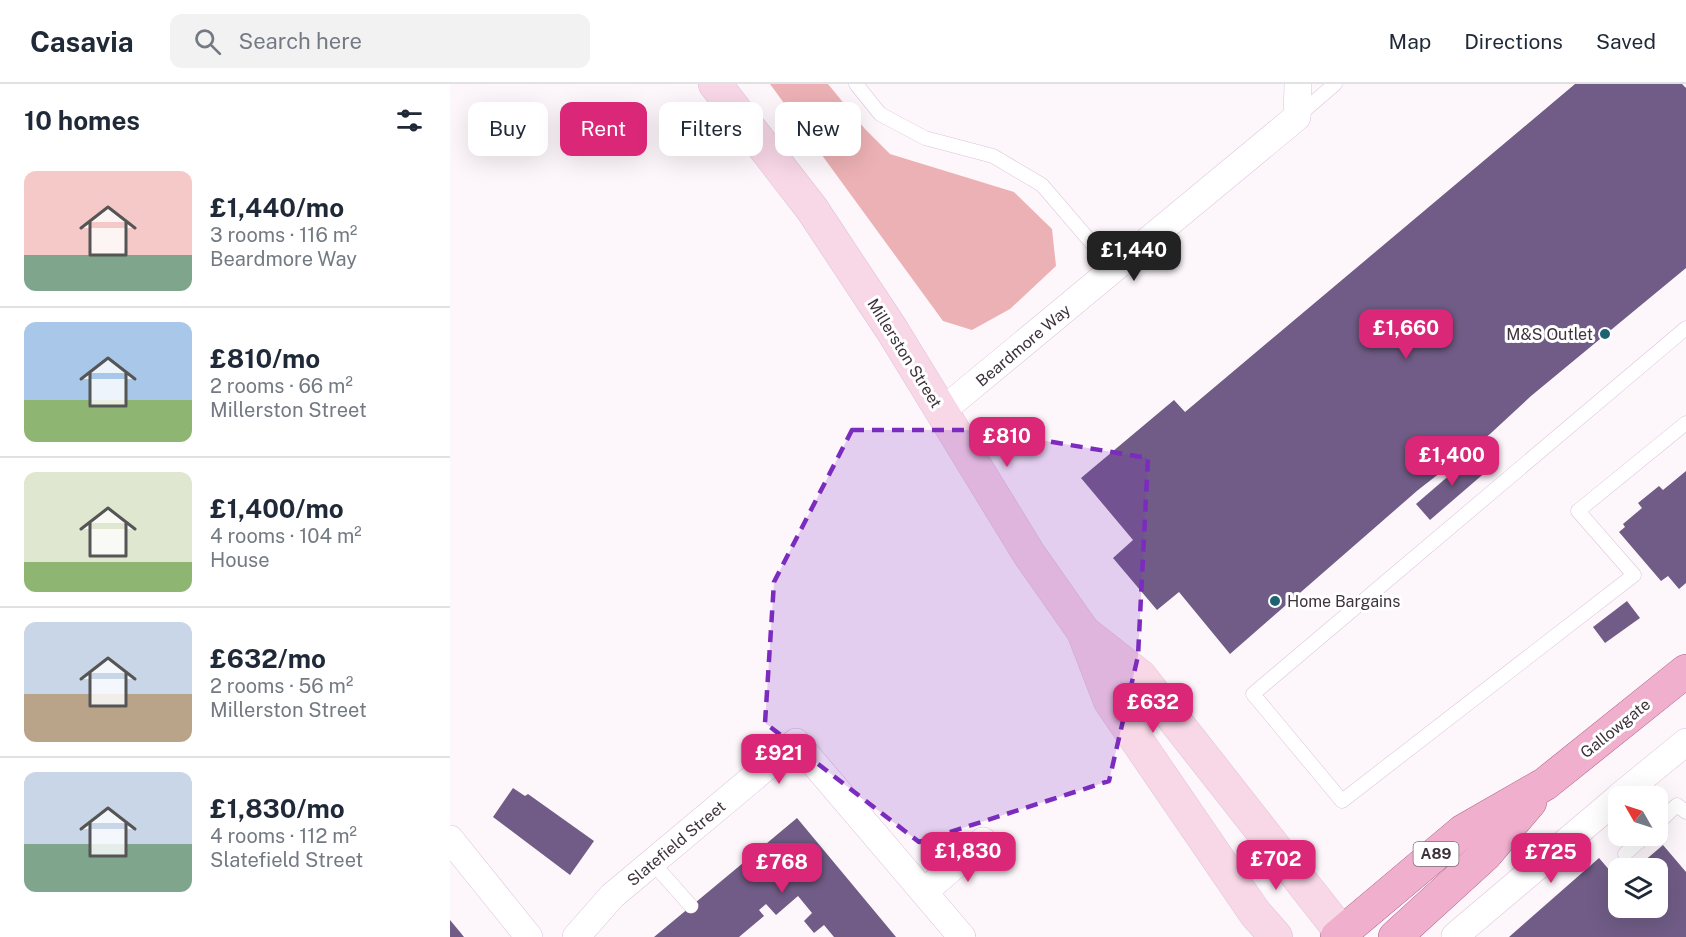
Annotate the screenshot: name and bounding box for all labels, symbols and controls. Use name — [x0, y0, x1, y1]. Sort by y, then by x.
search box — [170, 14, 590, 68]
text: Casavia — [30, 25, 134, 58]
icon: search — [191, 25, 224, 58]
text: Search here — [239, 28, 362, 54]
text: Map — [1389, 29, 1431, 54]
text: Directions — [1464, 29, 1563, 54]
text: Saved — [1596, 29, 1656, 54]
chip: Buy — [468, 102, 548, 156]
chip: Rent — [560, 102, 647, 156]
chip: Filters — [659, 102, 763, 156]
chip: New — [775, 102, 861, 156]
icon: filters — [393, 104, 426, 137]
text: 10 homes — [24, 105, 140, 136]
text: £1,440/mo — [210, 192, 344, 223]
icon: home — [72, 195, 144, 267]
text: 3 rooms · 116 m² — [210, 223, 357, 247]
pin: £1,440 — [1085, 231, 1183, 282]
text: £1,440 — [1101, 238, 1167, 262]
text: Beardmore Way — [210, 247, 357, 271]
street label: Millerston Street — [863, 295, 946, 411]
street label: Beardmore Way — [972, 300, 1075, 390]
pin: £1,660 — [1357, 309, 1455, 360]
text: £1,660 — [1373, 316, 1439, 340]
place label: M&S Outlet — [1506, 325, 1593, 344]
marker: M&S Outlet — [1598, 327, 1612, 341]
text: £810/mo — [210, 343, 320, 374]
icon: home — [72, 346, 144, 418]
text: 2 rooms · 66 m² — [210, 374, 353, 398]
text: Millerston Street — [210, 398, 367, 422]
pin: £810 — [971, 417, 1043, 468]
text: £810 — [983, 424, 1031, 448]
pin: £1,400 — [1403, 436, 1501, 487]
text: £1,400 — [1419, 443, 1485, 467]
text: £1,400/mo — [210, 493, 344, 524]
icon: home — [72, 496, 144, 568]
text: 4 rooms · 104 m² — [210, 524, 362, 548]
text: House — [210, 548, 270, 572]
place label: Home Bargains — [1287, 592, 1400, 611]
marker: Home Bargains — [1268, 594, 1282, 608]
text: £632/mo — [210, 643, 326, 674]
icon: home — [72, 646, 144, 718]
text: 2 rooms · 56 m² — [210, 674, 353, 698]
pin: £632 — [1117, 683, 1189, 734]
text: £632 — [1127, 690, 1179, 714]
street label: Gallowgate — [1577, 695, 1654, 762]
text: Millerston Street — [210, 698, 367, 722]
pin: £921 — [743, 734, 815, 785]
text: £921 — [755, 741, 803, 765]
north arrow — [1608, 786, 1668, 846]
map controls — [1608, 786, 1668, 918]
text: £1,830/mo — [210, 793, 345, 824]
icon: home — [72, 796, 144, 868]
street label: Slatefield Street — [623, 797, 729, 890]
text: 4 rooms · 112 m² — [210, 824, 357, 848]
pin: £1,830 — [919, 832, 1017, 883]
pin: £725 — [1515, 833, 1587, 884]
text: £1,830 — [935, 839, 1001, 863]
pin: £702 — [1240, 840, 1312, 891]
text: £725 — [1525, 840, 1577, 864]
road number: A89 — [1414, 842, 1458, 866]
pin: £768 — [746, 843, 818, 894]
text: £702 — [1251, 847, 1301, 871]
text: Slatefield Street — [210, 848, 363, 872]
text: £768 — [756, 850, 808, 874]
button: layers — [1608, 858, 1668, 918]

